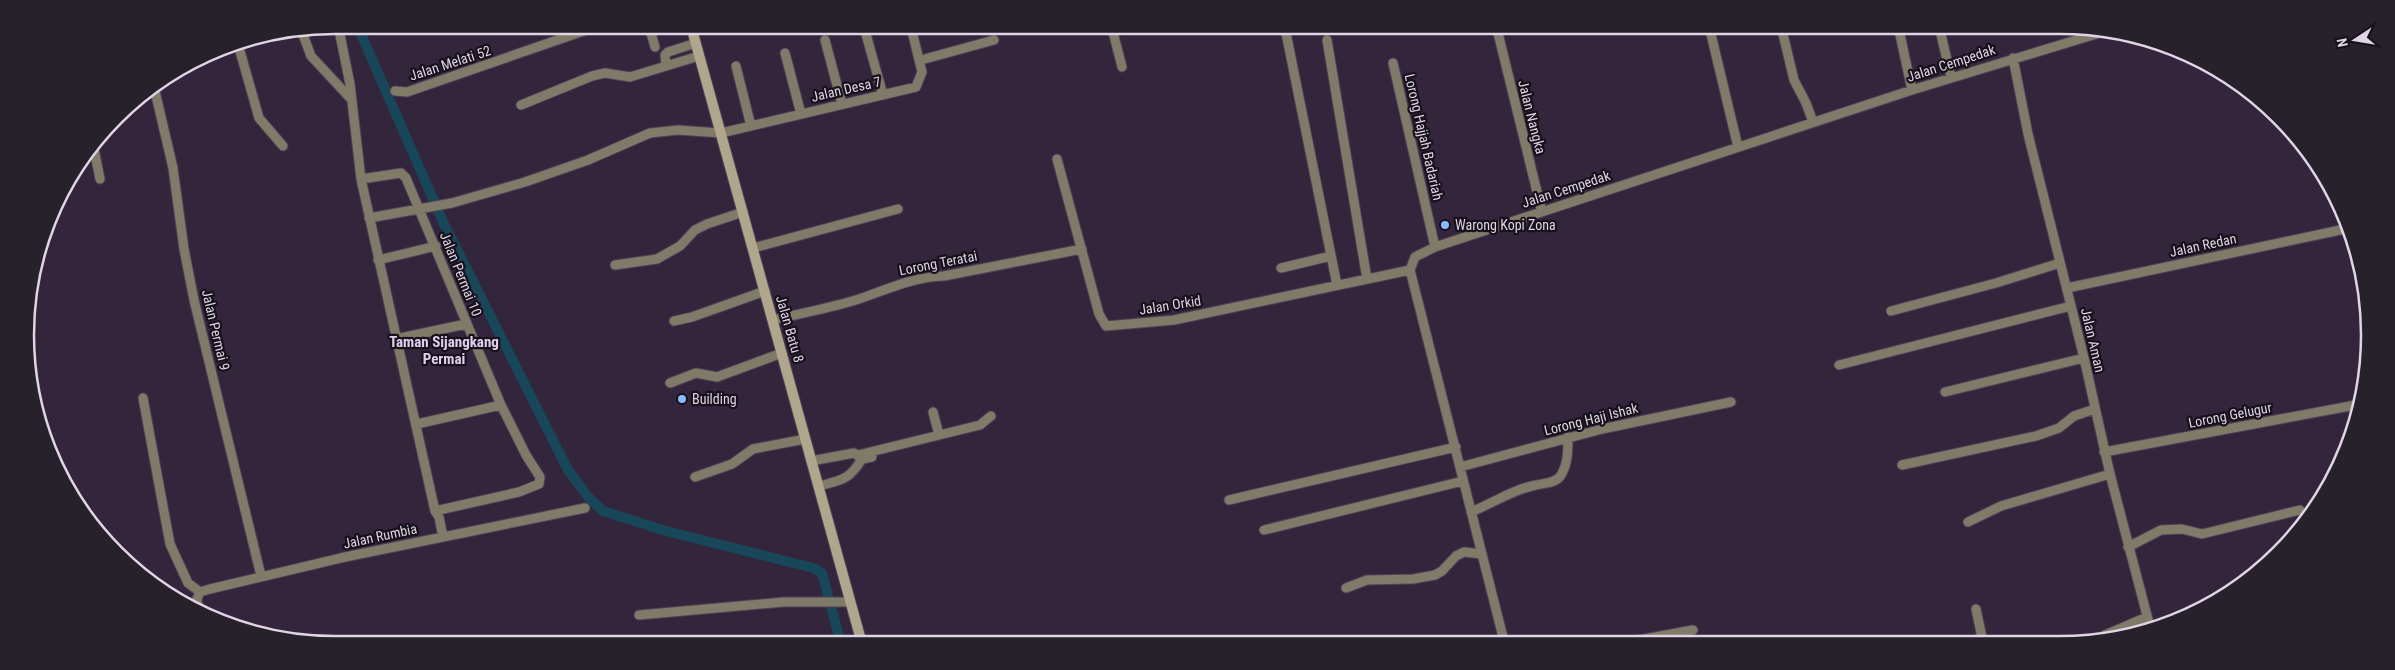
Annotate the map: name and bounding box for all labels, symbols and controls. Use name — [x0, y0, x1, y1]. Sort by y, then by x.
north arrow — [2330, 15, 2380, 65]
text: N — [2334, 37, 2351, 49]
street label: Jalan Cempedak — [1905, 41, 1998, 85]
street label: Jalan Melati 52 — [407, 42, 493, 84]
street label: Lorong Hajjah Badariah — [1402, 72, 1446, 202]
street label: Jalan Desa 7 — [810, 73, 883, 105]
street label: Jalan Nangka — [1515, 78, 1549, 156]
street label: Jalan Cempedak — [1520, 167, 1613, 211]
place label: Warong Kopi Zona — [1455, 217, 1556, 233]
marker: Warong Kopi Zona — [1439, 219, 1451, 231]
street label: Jalan Permai 10 — [437, 230, 485, 319]
street label: Jalan Redan — [2168, 230, 2238, 260]
street label: Lorong Teratai — [897, 248, 979, 278]
street label: Jalan Permai 9 — [199, 288, 233, 372]
street label: Jalan Orkid — [1138, 292, 1202, 318]
street label: Jalan Batu 8 — [773, 294, 807, 364]
street label: Jalan Aman — [2078, 306, 2108, 374]
district label: Taman Sijangkang Permai — [389, 333, 499, 368]
place label: Building — [692, 391, 737, 407]
marker: Building — [676, 393, 688, 405]
street label: Lorong Haji Ishak — [1542, 399, 1640, 438]
street label: Lorong Gelugur — [2187, 399, 2273, 431]
street label: Jalan Rumbia — [342, 520, 418, 552]

